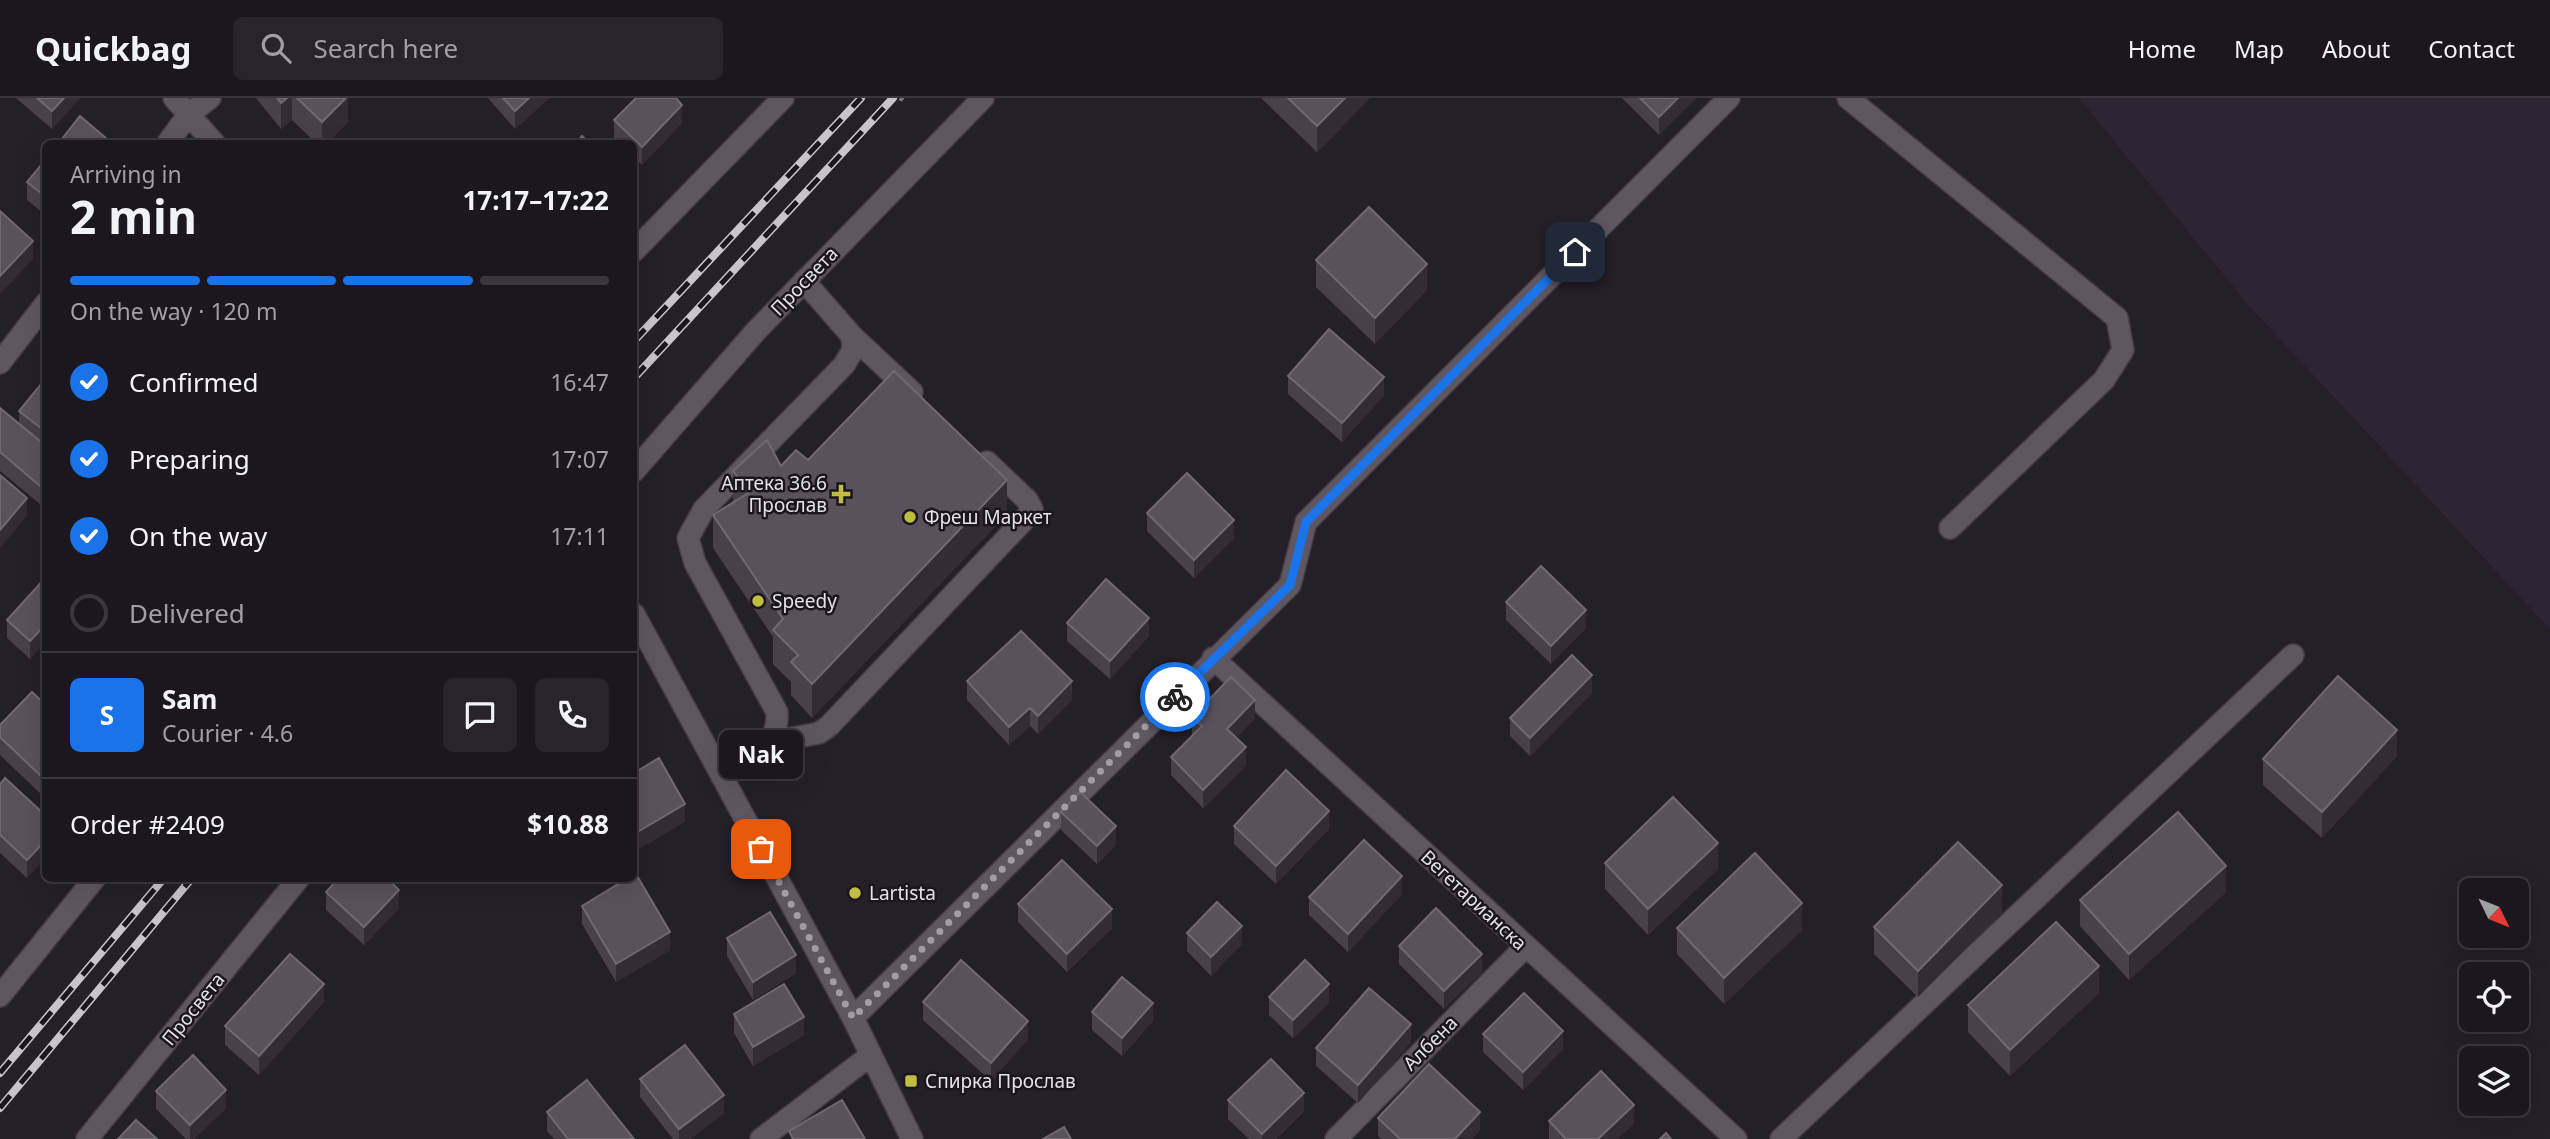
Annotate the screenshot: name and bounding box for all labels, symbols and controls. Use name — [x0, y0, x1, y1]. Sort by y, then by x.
search box — [233, 17, 723, 80]
text: Quickbag — [35, 26, 191, 71]
icon: search — [257, 29, 295, 67]
text: Search here — [313, 30, 458, 66]
text: Home — [2128, 32, 2196, 65]
text: Map — [2234, 32, 2284, 65]
text: About — [2322, 32, 2390, 65]
text: Contact — [2428, 32, 2515, 65]
text: Arriving in — [70, 158, 182, 190]
text: 17:17–17:22 — [462, 182, 609, 218]
text: 2 min — [70, 185, 197, 247]
pin — [1545, 222, 1605, 282]
icon: home — [1556, 233, 1594, 271]
street label: Просвета — [765, 241, 843, 321]
text: On the way · 120 m — [70, 295, 277, 327]
icon: check — [70, 363, 108, 401]
text: Confirmed — [129, 364, 259, 400]
text: 16:47 — [550, 366, 609, 398]
icon: check — [70, 440, 108, 478]
text: Preparing — [129, 441, 250, 477]
text: 17:07 — [550, 443, 609, 475]
place label: Аптека 36.6 Прослав — [721, 470, 827, 518]
marker: Аптека 36.6 Прослав — [833, 486, 849, 502]
place label: Фреш Маркет — [924, 504, 1052, 530]
marker: Фреш Маркет — [902, 509, 918, 525]
icon: check — [70, 517, 108, 555]
text: On the way — [129, 518, 267, 554]
text: 17:11 — [550, 520, 609, 552]
place label: Speedy — [772, 588, 837, 614]
marker: Speedy — [750, 593, 766, 609]
text: Delivered — [129, 595, 245, 631]
courier — [1140, 662, 1210, 732]
button: chat — [443, 678, 517, 752]
button: phone — [535, 678, 609, 752]
icon: bike — [1156, 678, 1194, 716]
text: Sam — [162, 681, 217, 717]
text: S — [100, 697, 114, 733]
text: Courier · 4.6 — [162, 717, 293, 749]
callout: Nak — [719, 730, 803, 779]
text: Nak — [738, 738, 784, 770]
text: Order #2409 — [70, 806, 225, 842]
text: $10.88 — [527, 806, 609, 842]
pin — [731, 819, 791, 879]
icon: bag — [742, 830, 780, 868]
street label: Вегетарианска — [1415, 844, 1533, 956]
north arrow — [2459, 878, 2529, 948]
map controls — [2459, 878, 2529, 1116]
place label: Lartista — [869, 880, 936, 906]
marker: Lartista — [847, 885, 863, 901]
button: locate — [2459, 962, 2529, 1032]
street label: Просвета — [156, 967, 230, 1051]
street label: Албена — [1397, 1010, 1463, 1076]
button: layers — [2459, 1046, 2529, 1116]
place label: Спирка Прослав — [925, 1068, 1076, 1094]
marker: Спирка Прослав — [903, 1073, 919, 1089]

